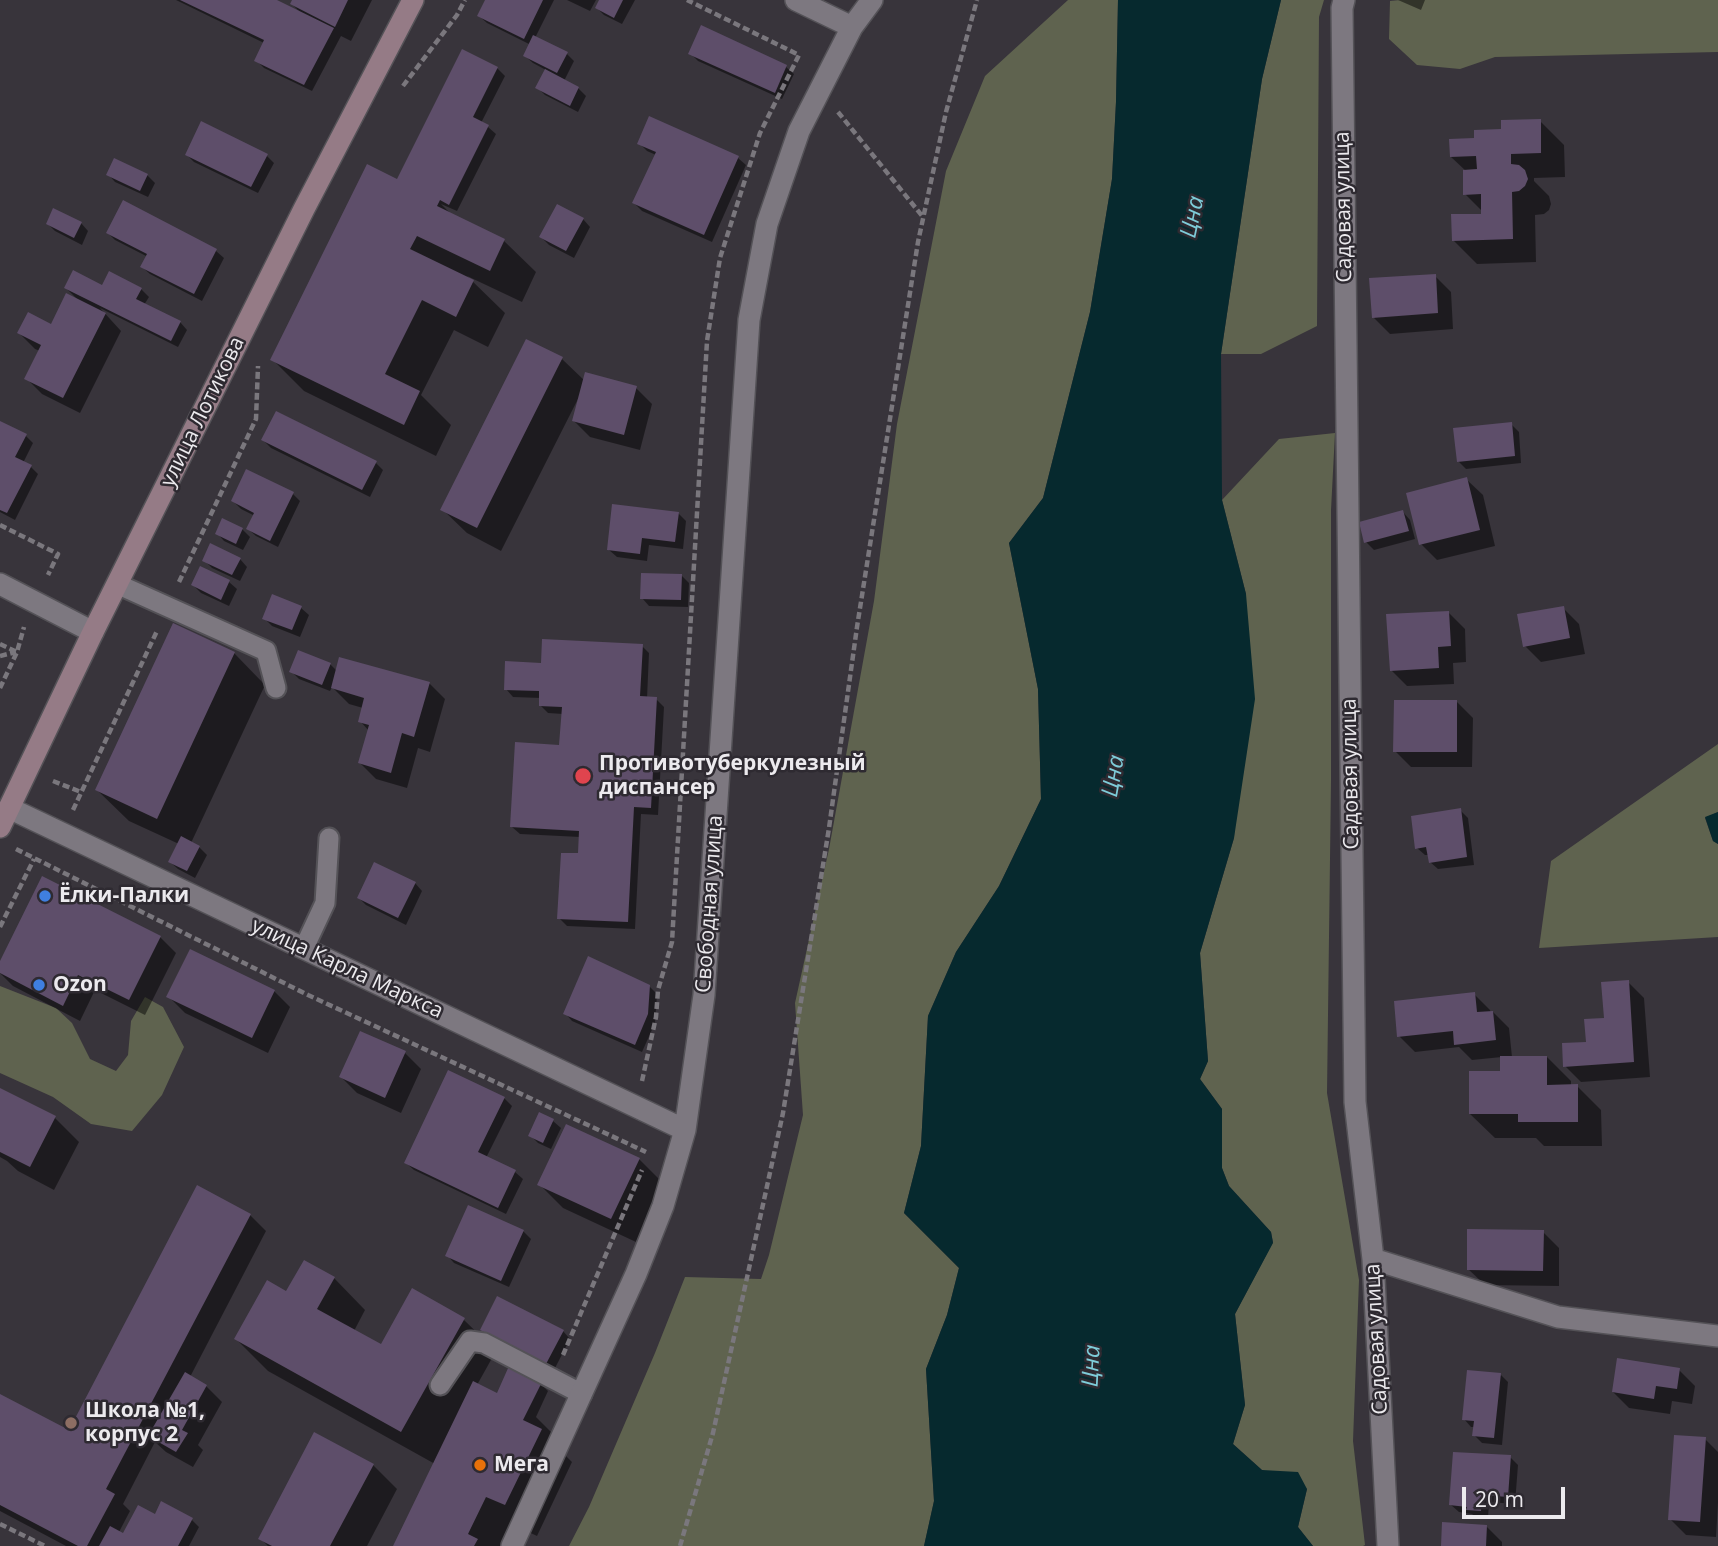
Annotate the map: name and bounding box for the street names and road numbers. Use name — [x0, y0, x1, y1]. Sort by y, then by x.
street label: Садовая улица — [1330, 131, 1358, 283]
street label: улица Лотикова — [156, 333, 250, 491]
street label: Садовая улица — [1337, 698, 1365, 850]
street label: Свободная улица — [691, 814, 729, 994]
street label: улица Карла Маркса — [247, 914, 447, 1024]
street label: Садовая улица — [1360, 1263, 1394, 1415]

